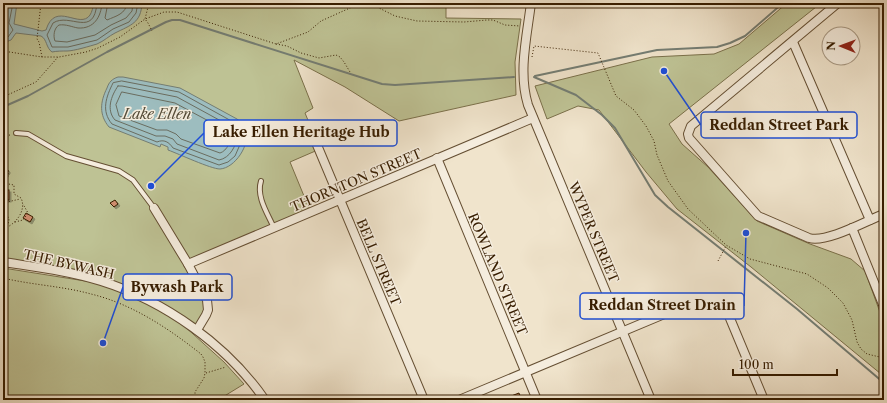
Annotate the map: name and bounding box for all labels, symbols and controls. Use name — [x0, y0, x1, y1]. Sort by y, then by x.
north arrow — [821, 26, 861, 66]
text: N — [824, 40, 838, 51]
water label: Lake Ellen — [122, 105, 191, 123]
callout: Reddan Street Park — [701, 112, 857, 138]
text: Reddan Street Park — [709, 116, 850, 134]
callout: Lake Ellen Heritage Hub — [204, 120, 397, 146]
text: Lake Ellen Heritage Hub — [212, 123, 390, 141]
street label: THORNTON STREET — [288, 145, 424, 215]
street label: WYPER STREET — [565, 178, 623, 285]
street label: ROWLAND STREET — [465, 210, 531, 338]
street label: BELL STREET — [353, 216, 405, 308]
street label: THE BYWASH — [22, 246, 116, 282]
callout: Bywash Park — [123, 274, 232, 300]
text: Bywash Park — [130, 278, 224, 296]
callout: Reddan Street Drain — [580, 293, 744, 319]
text: Reddan Street Drain — [588, 296, 736, 314]
scale bar — [733, 351, 837, 377]
text: 100 m — [739, 357, 774, 372]

